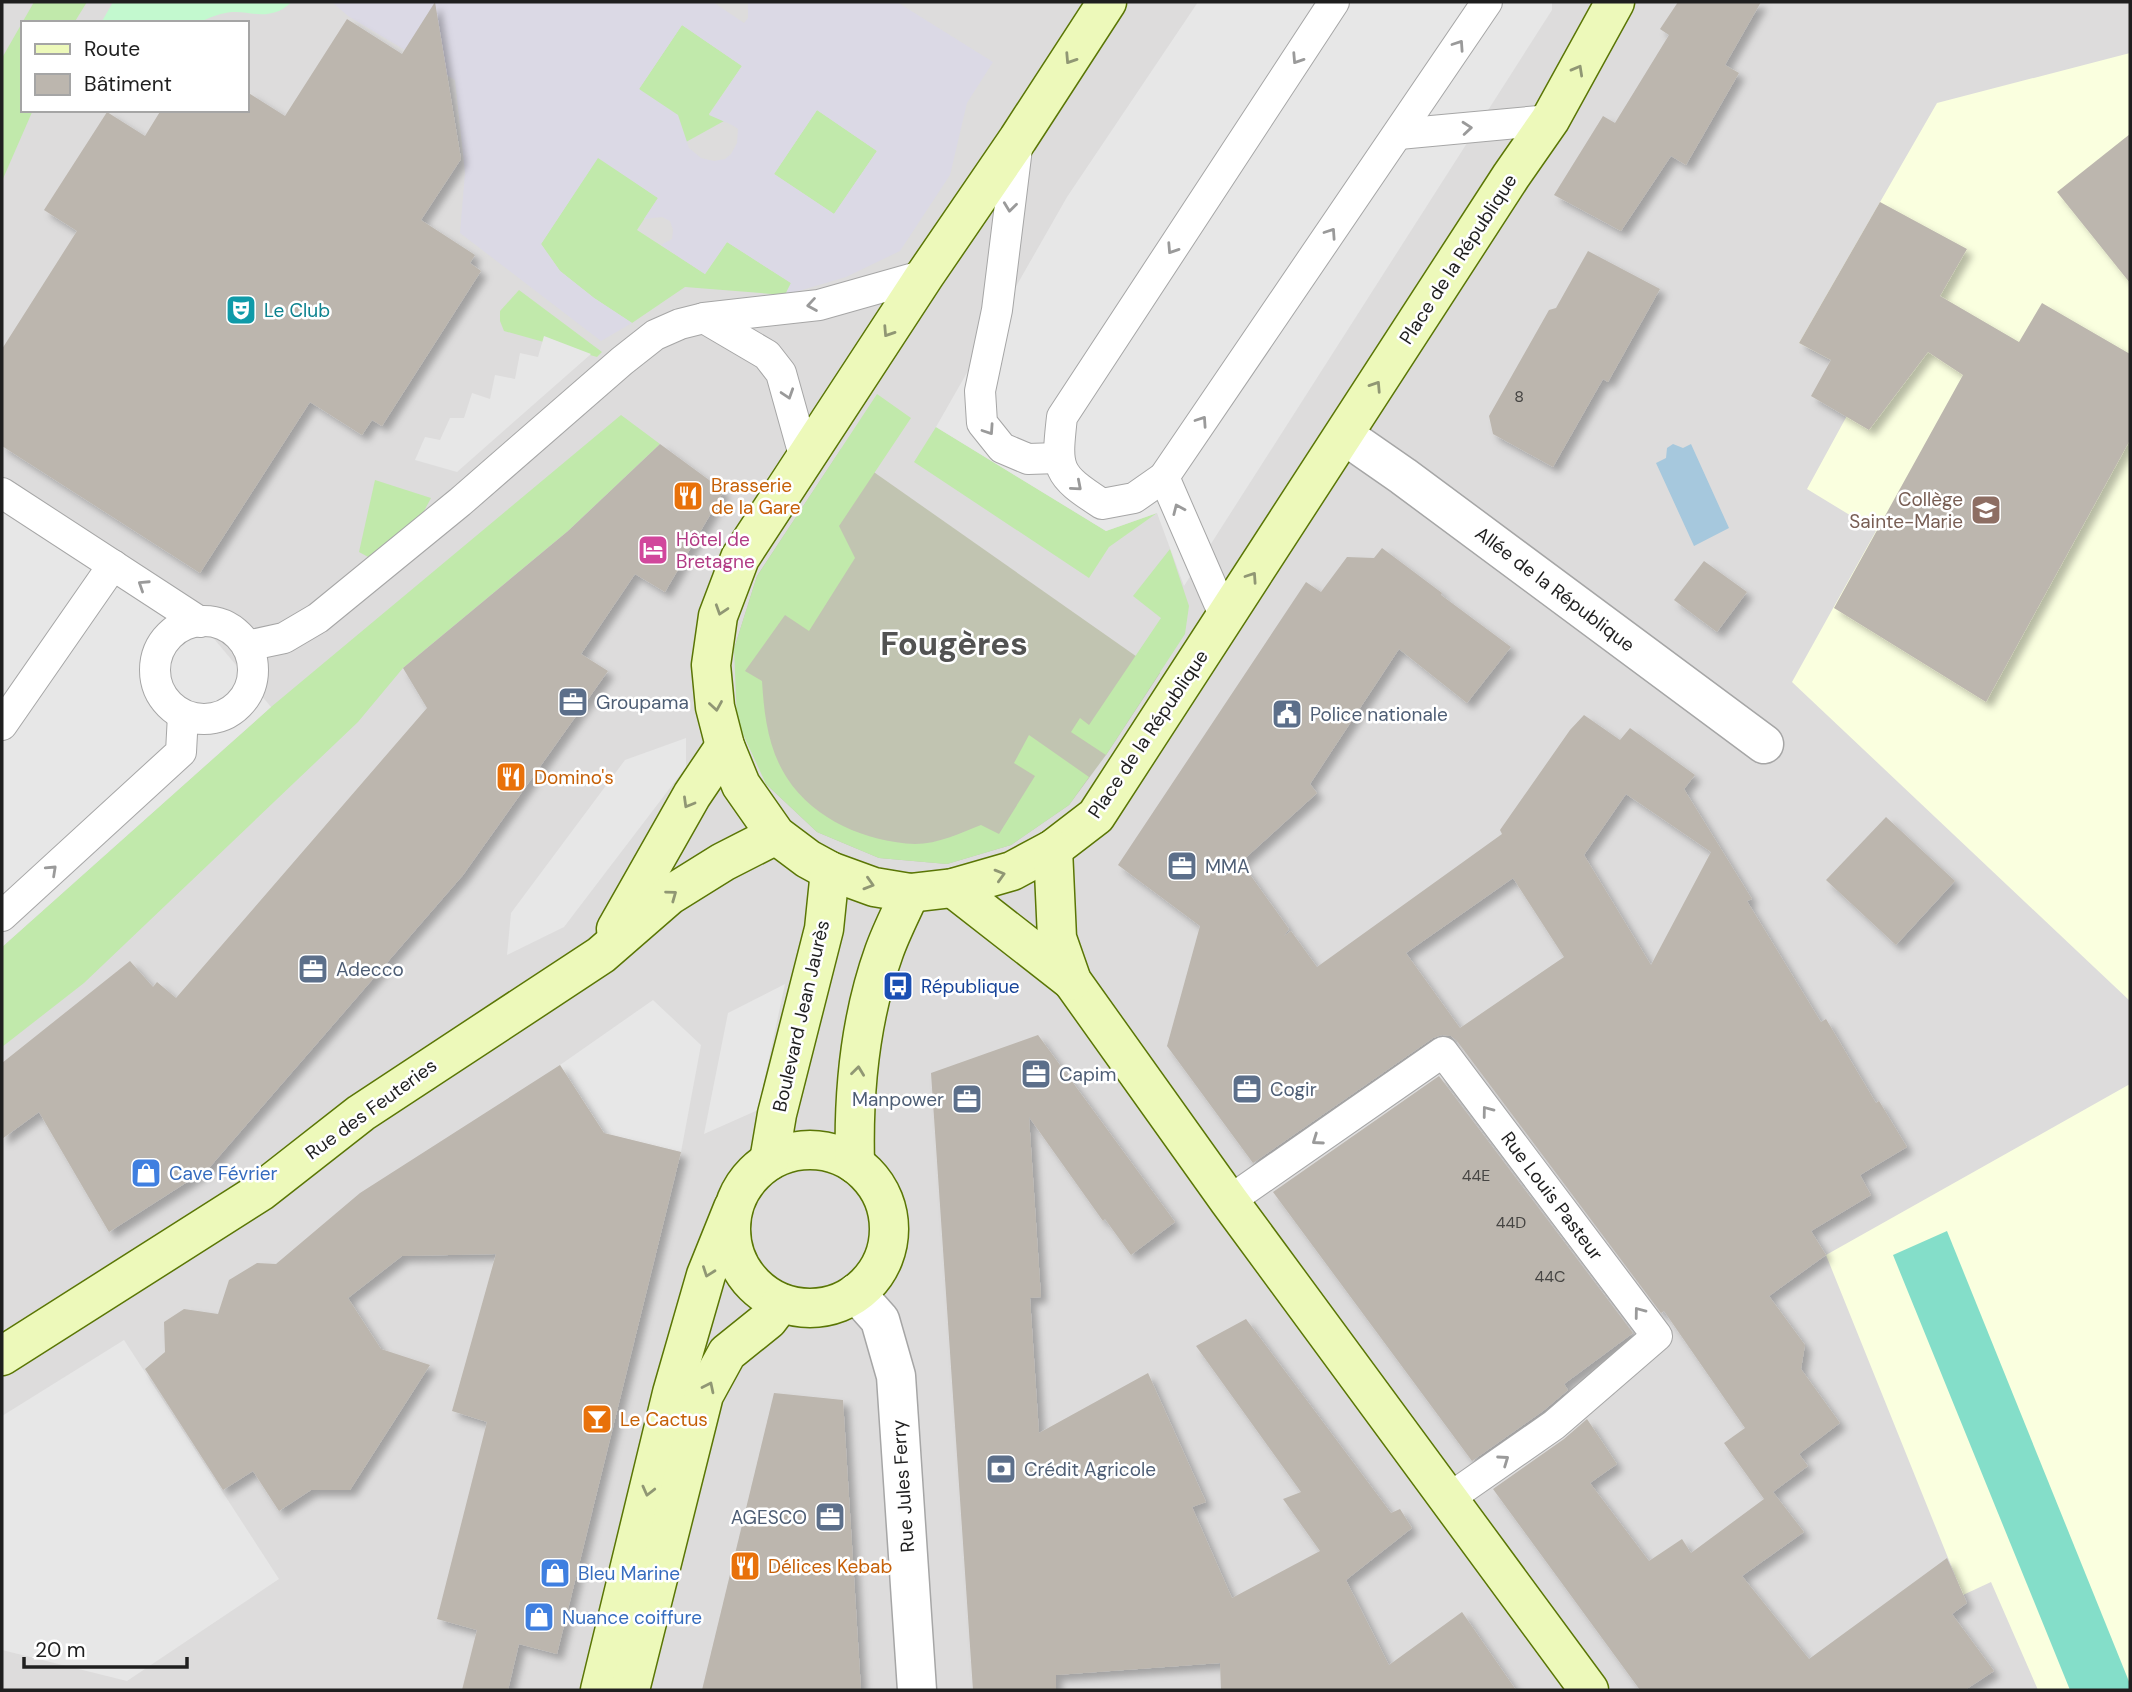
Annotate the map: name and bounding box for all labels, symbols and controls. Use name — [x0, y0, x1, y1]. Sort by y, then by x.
legend — [21, 21, 248, 112]
text: Route — [84, 35, 140, 63]
one-way arrow — [1450, 39, 1463, 52]
one-way arrow — [1066, 51, 1079, 64]
one-way arrow — [1292, 51, 1305, 64]
one-way arrow — [1570, 65, 1583, 78]
text: Bâtiment — [84, 70, 172, 98]
one-way arrow — [1461, 121, 1472, 136]
street label: Place de la République — [1394, 169, 1522, 349]
one-way arrow — [1002, 201, 1017, 213]
one-way arrow — [1323, 228, 1335, 241]
one-way arrow — [1168, 241, 1180, 254]
theatre icon: Le Club — [224, 293, 258, 327]
one-way arrow — [806, 297, 817, 312]
place label: Le Club — [264, 298, 330, 323]
one-way arrow — [883, 324, 896, 337]
one-way arrow — [1368, 381, 1380, 394]
house number: 8 — [1514, 386, 1524, 407]
one-way arrow — [779, 388, 794, 400]
one-way arrow — [1194, 416, 1207, 429]
one-way arrow — [980, 422, 993, 435]
place label: Brasserie de la Gare — [711, 473, 801, 520]
one-way arrow — [1069, 478, 1082, 490]
restaurant icon: Brasserie de la Gare — [671, 479, 705, 513]
place label: Collège Sainte-Marie — [1849, 487, 1963, 534]
school or university icon: Collège Sainte-Marie — [1969, 493, 2003, 527]
one-way arrow — [1172, 504, 1186, 516]
street label: Allée de la République — [1470, 521, 1640, 657]
place label: Hôtel de Bretagne — [676, 527, 755, 574]
hotel icon: Hôtel de Bretagne — [636, 533, 670, 567]
one-way arrow — [1244, 571, 1257, 584]
one-way arrow — [137, 580, 150, 593]
one-way arrow — [714, 603, 729, 615]
district label: Fougères — [880, 622, 1028, 665]
street label: Place de la République — [1082, 645, 1214, 823]
office icon: Groupama — [556, 685, 590, 719]
place label: Groupama — [596, 690, 689, 715]
public building icon: Police nationale — [1270, 697, 1304, 731]
one-way arrow — [708, 700, 723, 712]
place label: Police nationale — [1310, 702, 1448, 727]
restaurant icon: Domino's — [494, 760, 528, 794]
place label: Domino's — [534, 765, 614, 790]
one-way arrow — [683, 796, 696, 809]
office icon: MMA — [1165, 849, 1199, 883]
place label: MMA — [1205, 854, 1250, 879]
one-way arrow — [44, 866, 57, 878]
one-way arrow — [994, 868, 1006, 883]
one-way arrow — [863, 876, 875, 891]
one-way arrow — [664, 891, 676, 903]
street label: Boulevard Jean Jaurès — [767, 918, 835, 1114]
office icon: Adecco — [296, 952, 330, 986]
place label: Adecco — [336, 957, 404, 982]
bus stop icon: République — [881, 969, 915, 1003]
place label: République — [921, 974, 1020, 999]
street label: Rue des Feuteries — [300, 1053, 442, 1165]
office icon: Capim — [1019, 1057, 1053, 1091]
place label: Capim — [1059, 1062, 1116, 1087]
one-way arrow — [850, 1065, 865, 1076]
office icon: Cogir — [1230, 1072, 1264, 1106]
place label: Cogir — [1270, 1077, 1317, 1102]
office icon: Manpower — [950, 1082, 984, 1116]
place label: Manpower — [852, 1087, 944, 1112]
one-way arrow — [1483, 1106, 1496, 1119]
street label: Rue Louis Pasteur — [1495, 1127, 1609, 1265]
one-way arrow — [1312, 1132, 1325, 1144]
shop icon: Cave Février — [129, 1156, 163, 1190]
place label: Cave Février — [169, 1161, 278, 1186]
house number: 44E — [1462, 1165, 1490, 1186]
house number: 44D — [1496, 1212, 1526, 1233]
one-way arrow — [702, 1265, 716, 1277]
house number: 44C — [1535, 1266, 1565, 1287]
one-way arrow — [1635, 1307, 1648, 1320]
one-way arrow — [700, 1382, 714, 1394]
bar icon: Le Cactus — [580, 1402, 614, 1436]
place label: Le Cactus — [620, 1407, 708, 1432]
street label: Rue Jules Ferry — [886, 1418, 920, 1553]
bank icon: Crédit Agricole — [984, 1452, 1018, 1486]
one-way arrow — [1496, 1456, 1509, 1468]
place label: Crédit Agricole — [1024, 1457, 1156, 1482]
one-way arrow — [642, 1485, 656, 1497]
office icon: AGESCO — [813, 1500, 847, 1534]
place label: AGESCO — [731, 1505, 807, 1530]
restaurant icon: Délices Kebab — [728, 1549, 762, 1583]
place label: Délices Kebab — [768, 1554, 892, 1579]
shop icon: Bleu Marine — [538, 1556, 572, 1590]
place label: Bleu Marine — [578, 1561, 680, 1586]
shop icon: Nuance coiffure — [522, 1600, 556, 1634]
place label: Nuance coiffure — [562, 1605, 702, 1630]
scale bar — [24, 1626, 187, 1670]
text: 20 m — [35, 1636, 86, 1664]

